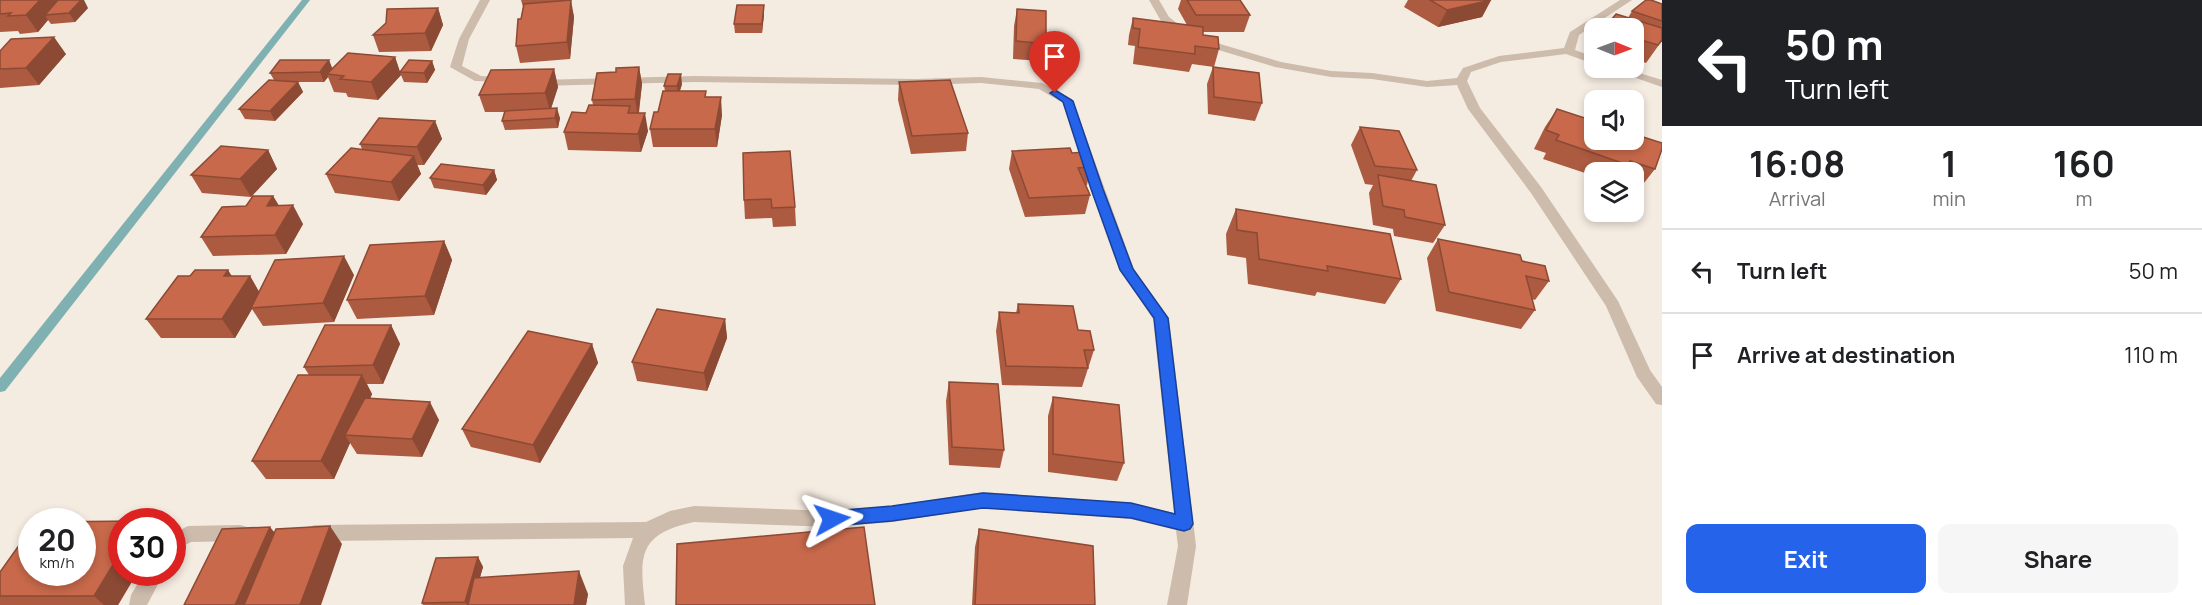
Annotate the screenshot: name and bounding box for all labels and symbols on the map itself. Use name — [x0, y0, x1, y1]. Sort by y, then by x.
north arrow — [1584, 18, 1644, 78]
pin — [1029, 31, 1080, 93]
position arrow — [800, 487, 864, 551]
speed limit sign: 30 — [108, 508, 186, 586]

